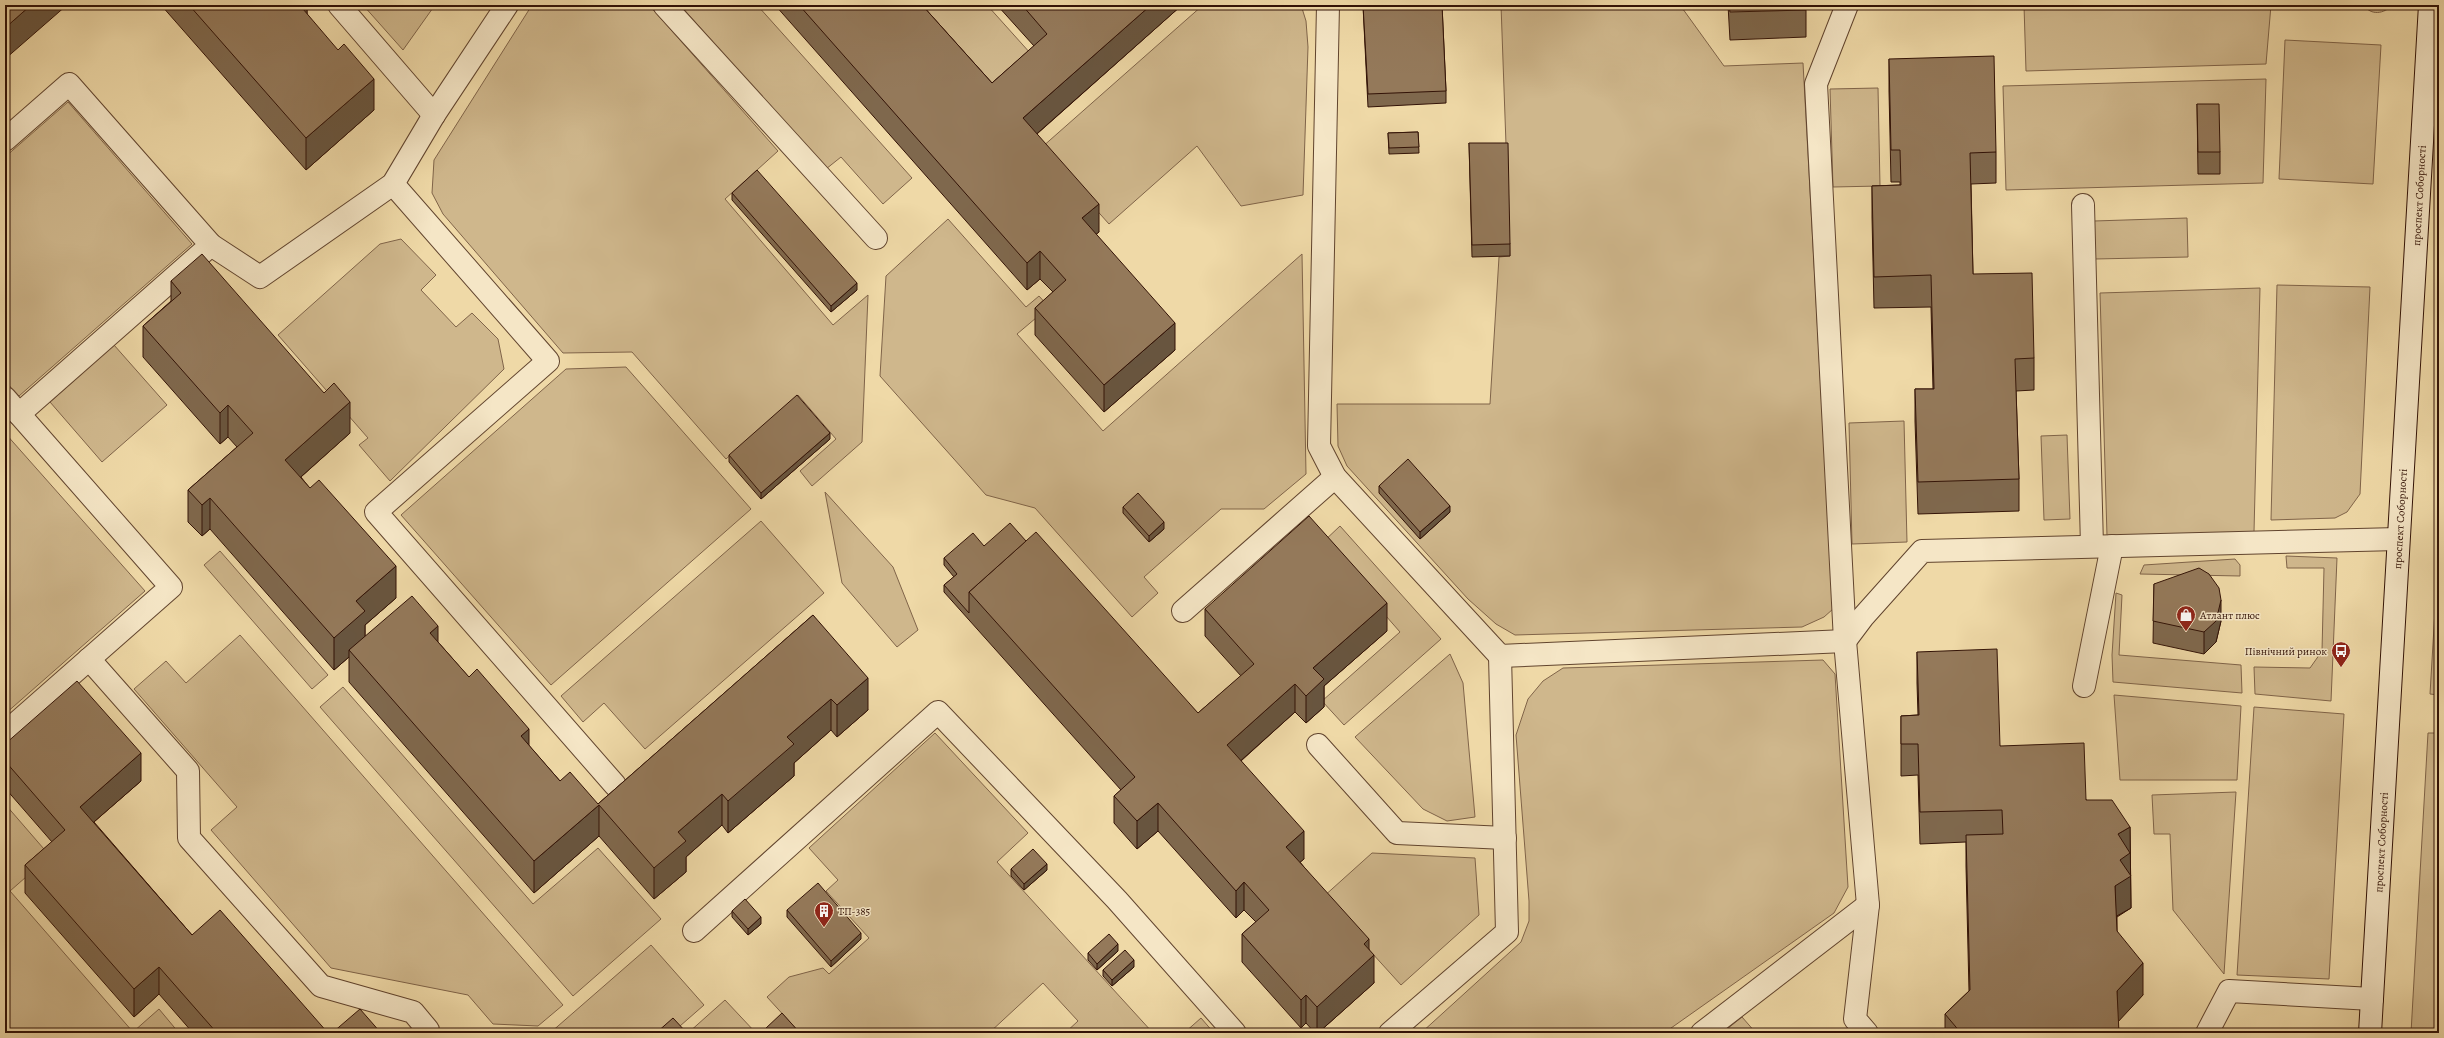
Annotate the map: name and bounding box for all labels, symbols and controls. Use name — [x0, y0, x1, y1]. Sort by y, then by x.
street label: проспект Соборності — [2409, 145, 2430, 246]
street label: проспект Соборності — [2390, 468, 2411, 570]
shop icon: Атлант плюс — [2175, 604, 2197, 632]
place label: Атлант плюс — [2199, 608, 2260, 623]
bus stop icon: Північний ринок — [2330, 640, 2352, 668]
place label: Північний ринок — [2245, 644, 2327, 659]
street label: проспект Соборності — [2371, 792, 2392, 893]
building icon: ТП-385 — [813, 900, 835, 928]
place label: ТП-385 — [838, 904, 871, 919]

